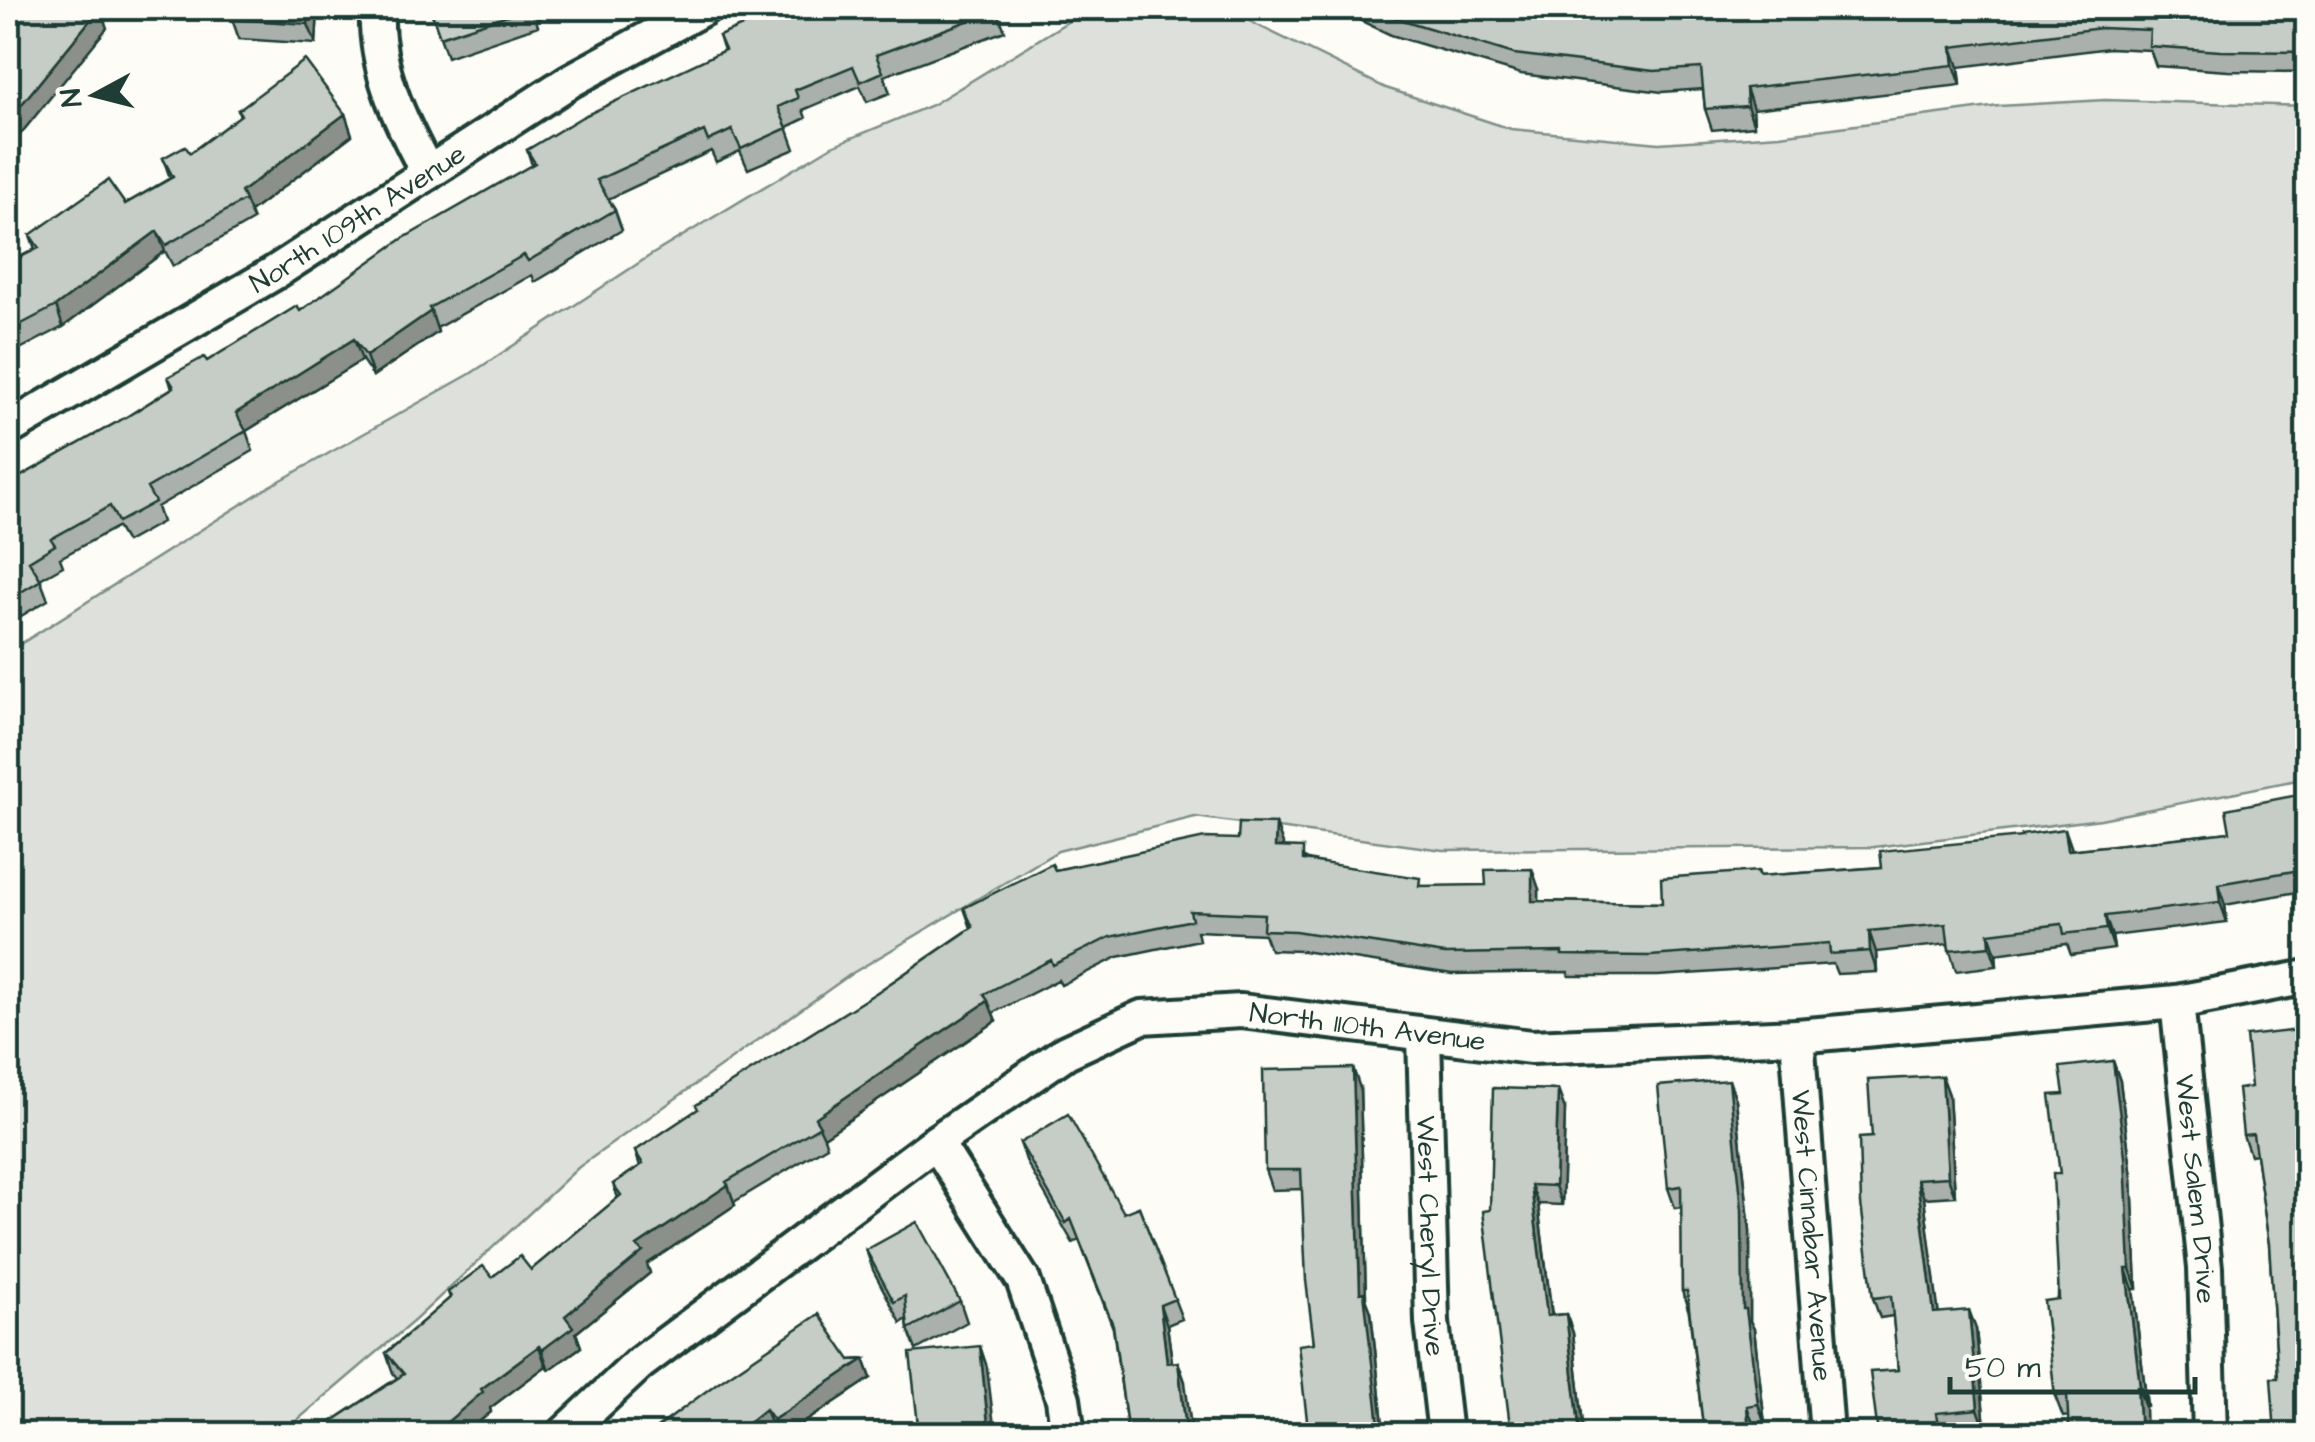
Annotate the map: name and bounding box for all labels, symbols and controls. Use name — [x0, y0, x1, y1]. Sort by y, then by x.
north arrow — [45, 45, 145, 145]
text: N — [51, 86, 92, 109]
street label: North 109th Avenue — [242, 134, 473, 303]
street label: North 110th Avenue — [1247, 993, 1488, 1061]
street label: West Salem Drive — [2165, 1072, 2226, 1304]
street label: West Cinnabar Avenue — [1782, 1088, 1842, 1383]
street label: West Cheryl Drive — [1407, 1115, 1455, 1358]
scale bar — [1950, 1332, 2195, 1394]
text: 50 m — [1965, 1347, 2041, 1389]

